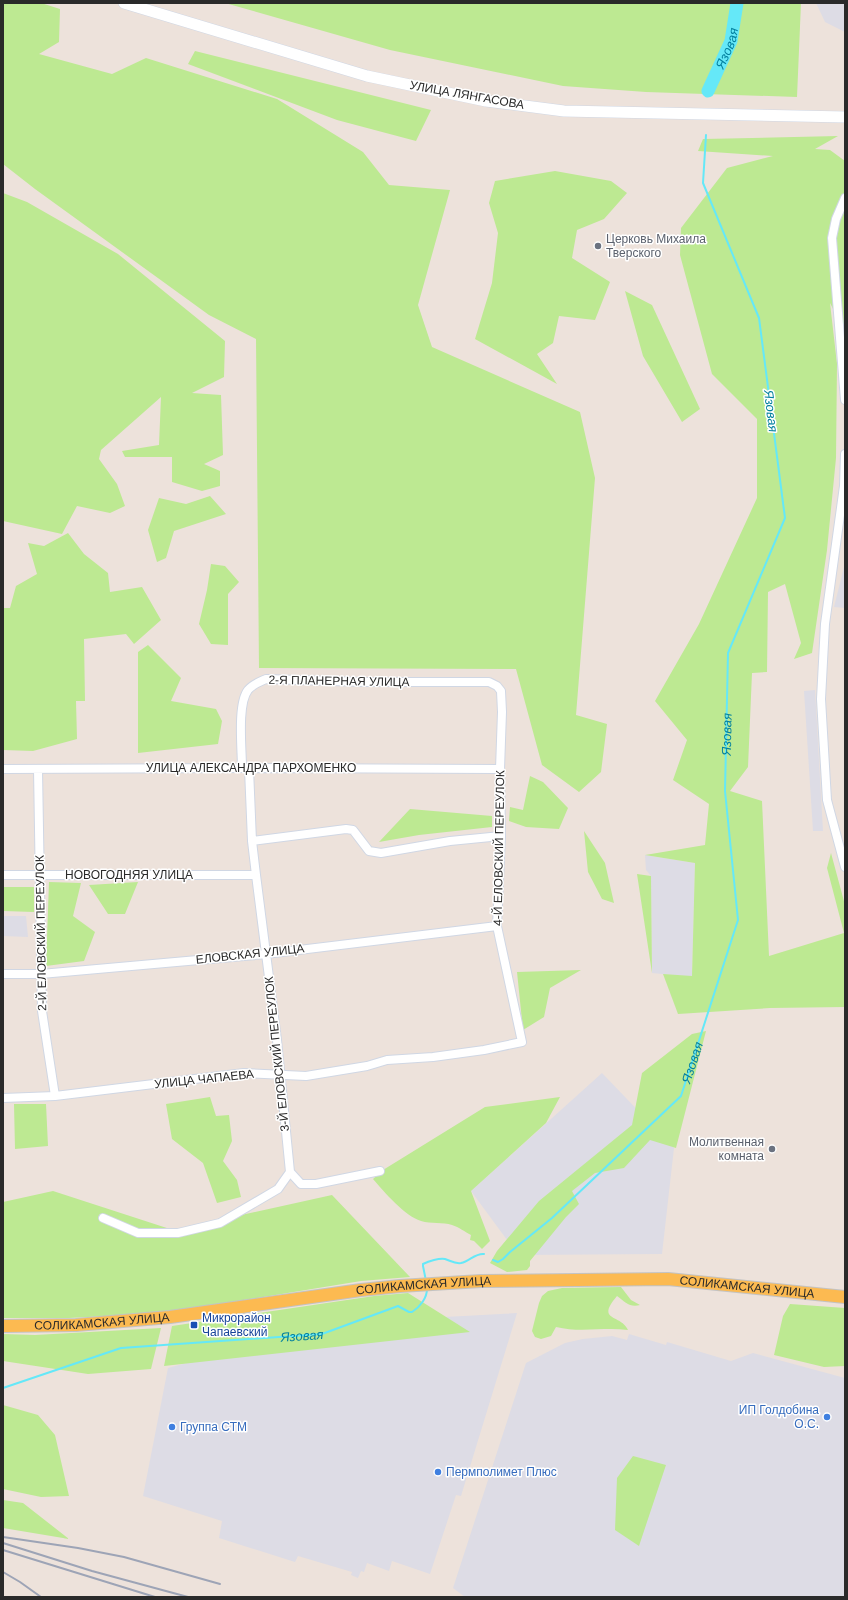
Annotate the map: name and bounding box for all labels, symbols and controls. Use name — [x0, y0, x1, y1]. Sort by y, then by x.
water label: Язовая — [711, 27, 740, 72]
street label: УЛИЦА ЛЯНГАСОВА — [409, 78, 525, 112]
place label: Церковь Михаила Тверского — [606, 232, 706, 260]
marker: Церковь Михаила Тверского — [593, 241, 603, 251]
water label: Язовая — [761, 388, 781, 433]
street label: 2-Я ПЛАНЕРНАЯ УЛИЦА — [268, 673, 410, 689]
water label: Язовая — [718, 713, 734, 757]
street label: УЛИЦА АЛЕКСАНДРА ПАРХОМЕНКО — [146, 761, 356, 775]
street label: 4-Й ЕЛОВСКИЙ ПЕРЕУЛОК — [490, 770, 507, 926]
street label: 2-Й ЕЛОВСКИЙ ПЕРЕУЛОК — [32, 855, 49, 1011]
street label: НОВОГОДНЯЯ УЛИЦА — [65, 868, 193, 882]
street label: ЕЛОВСКАЯ УЛИЦА — [195, 941, 305, 967]
street label: 3-Й ЕЛОВСКИЙ ПЕРЕУЛОК — [261, 976, 292, 1132]
water label: Язовая — [678, 1040, 706, 1086]
street label: УЛИЦА ЧАПАЕВА — [154, 1067, 254, 1091]
place label: Молитвенная комната — [689, 1135, 764, 1163]
marker: Молитвенная комната — [767, 1144, 777, 1154]
street label: СОЛИКАМСКАЯ УЛИЦА — [679, 1273, 815, 1301]
street label: СОЛИКАМСКАЯ УЛИЦА — [355, 1274, 491, 1298]
street label: СОЛИКАМСКАЯ УЛИЦА — [34, 1310, 170, 1333]
place label: Микрорайон Чапаевский — [202, 1311, 271, 1339]
marker: Микрорайон Чапаевский — [189, 1320, 199, 1330]
water label: Язовая — [279, 1326, 324, 1344]
place label: ИП Голдобина О.С. — [739, 1403, 819, 1431]
marker: ИП Голдобина О.С. — [822, 1412, 832, 1422]
place label: Группа СТМ — [180, 1420, 247, 1434]
marker: Группа СТМ — [167, 1422, 177, 1432]
place label: Пермполимет Плюс — [446, 1465, 557, 1479]
marker: Пермполимет Плюс — [433, 1467, 443, 1477]

